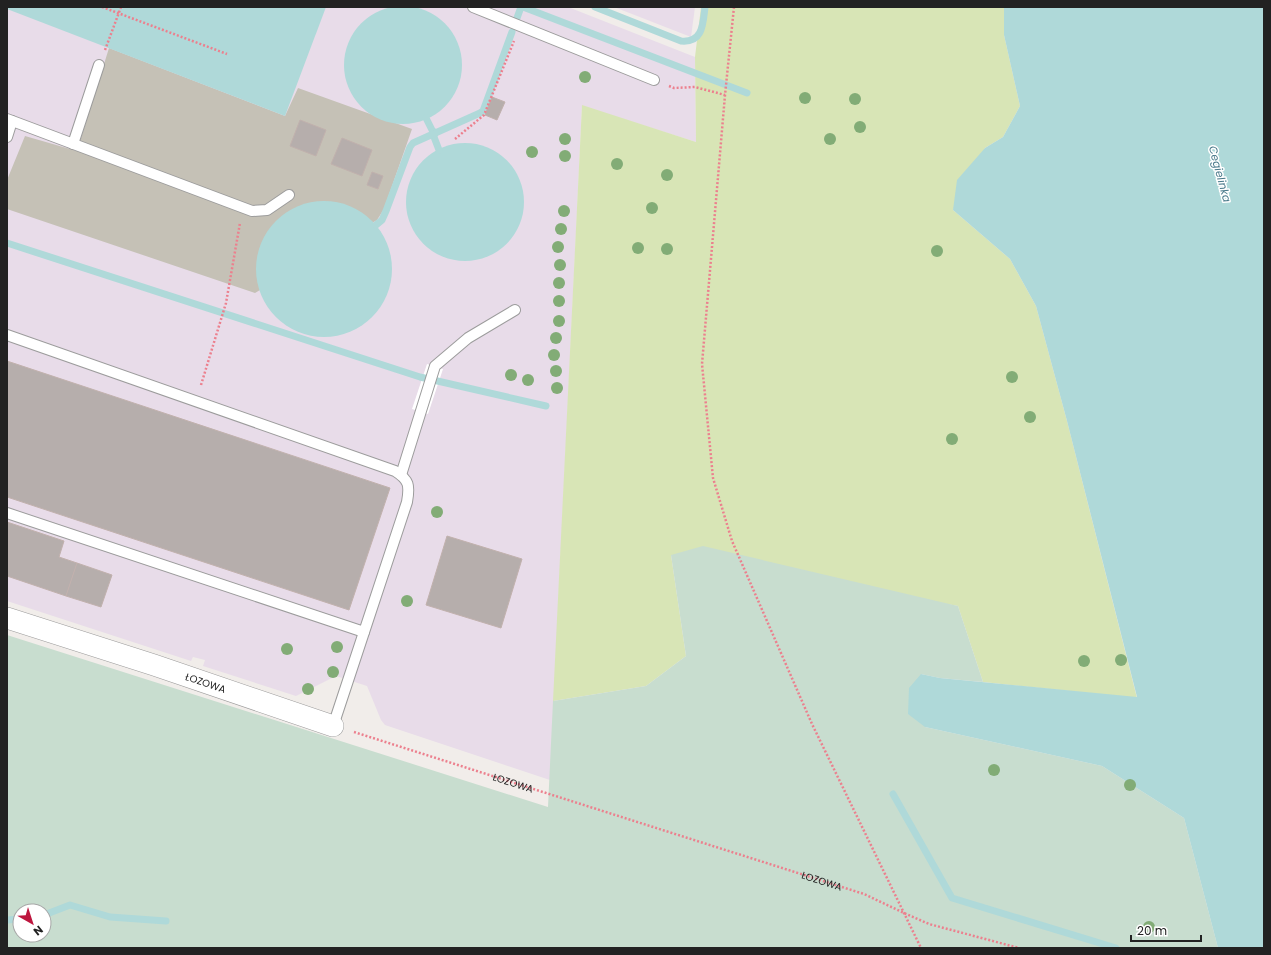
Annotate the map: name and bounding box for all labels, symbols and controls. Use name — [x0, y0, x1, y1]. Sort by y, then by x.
water label: Cegielinka — [1205, 144, 1235, 205]
street label: ŁOZOWA — [183, 669, 228, 697]
street label: ŁOZOWA — [491, 769, 536, 796]
street label: ŁOZOWA — [800, 867, 845, 894]
north arrow — [12, 903, 52, 943]
scale bar — [1131, 917, 1201, 943]
text: N — [30, 922, 47, 940]
text: 20 m — [1137, 922, 1167, 939]

